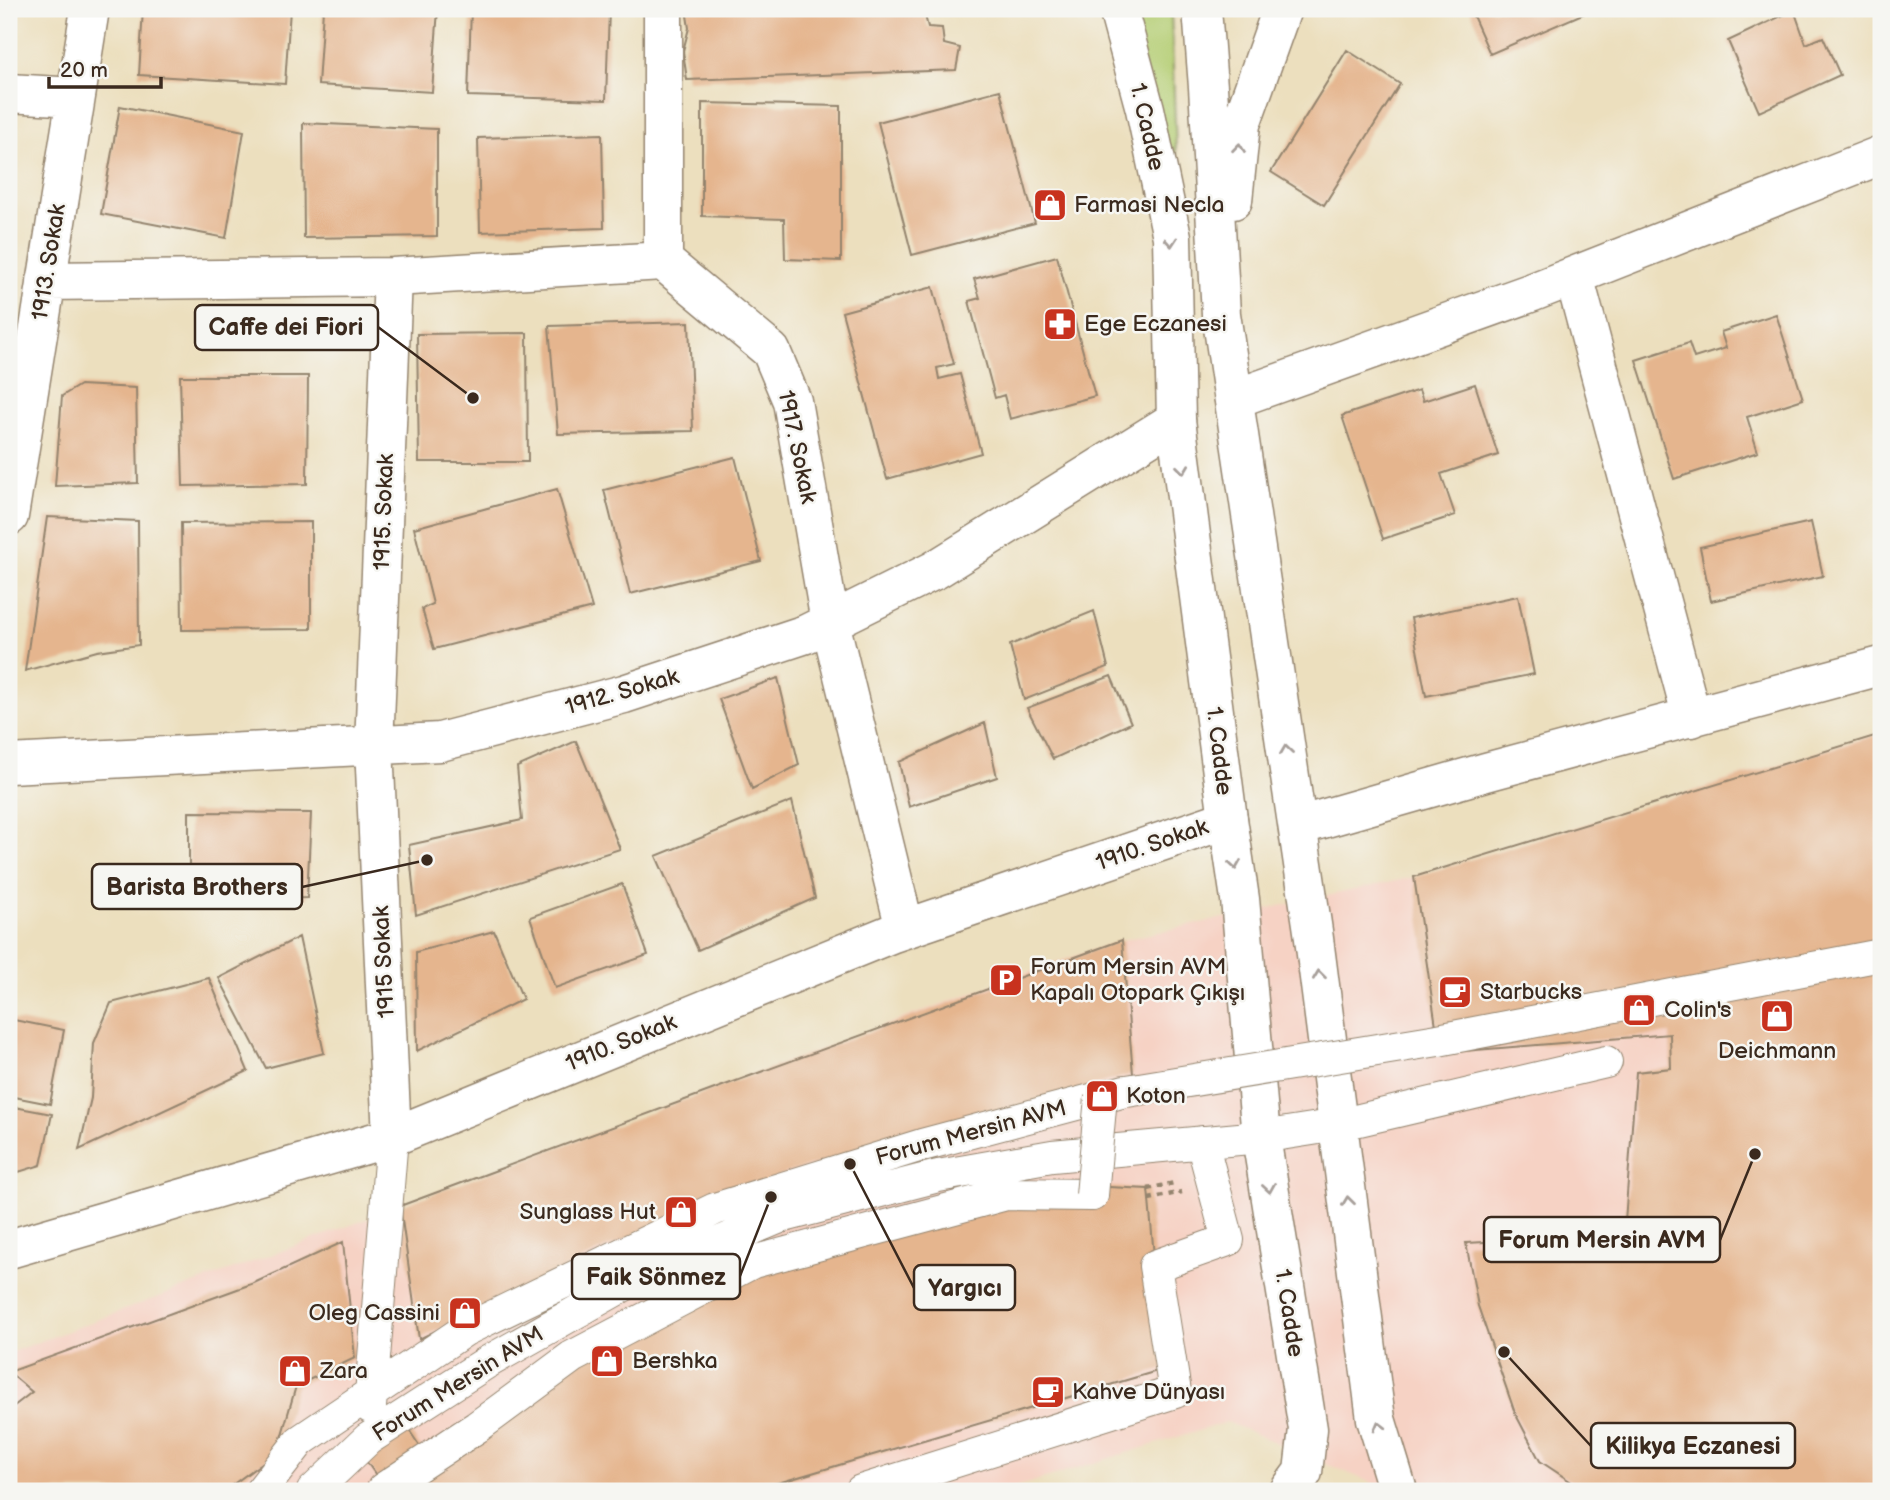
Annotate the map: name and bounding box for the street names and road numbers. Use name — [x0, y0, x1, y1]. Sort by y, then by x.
street label: 1. Cadde — [1123, 81, 1171, 173]
street label: 1913. Sokak — [26, 201, 72, 322]
street label: 1917. Sokak — [771, 388, 823, 507]
street label: 1915. Sokak — [368, 452, 400, 571]
street label: 1912. Sokak — [562, 662, 683, 722]
street label: 1. Cadde — [1200, 705, 1238, 797]
street label: 1910. Sokak — [1092, 812, 1213, 877]
street label: 1915 Sokak — [367, 905, 401, 1019]
street label: 1910. Sokak — [562, 1008, 681, 1078]
street label: Forum Mersin AVM — [873, 1094, 1069, 1172]
street label: 1. Cadde — [1268, 1267, 1310, 1359]
street label: Forum Mersin AVM — [367, 1320, 549, 1448]

